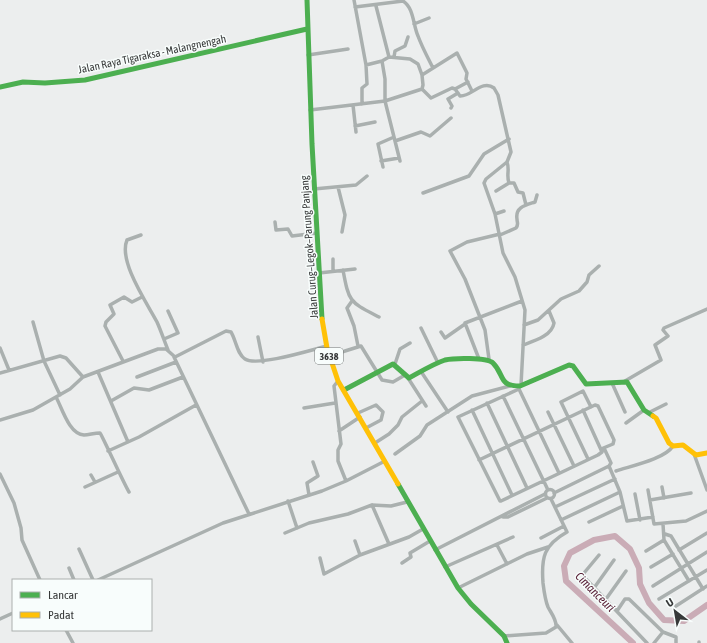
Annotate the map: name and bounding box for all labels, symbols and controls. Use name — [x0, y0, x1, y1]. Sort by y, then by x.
street label: Jalan Raya Tigaraksa - Malangnengah — [77, 32, 227, 76]
street label: Jalan Curug–Legok–Parung Panjang — [298, 175, 320, 319]
road number: 3638 — [315, 348, 343, 364]
water label: Cimanceuri — [572, 569, 618, 615]
legend — [12, 579, 152, 631]
text: Lancar — [48, 588, 78, 602]
north arrow — [655, 591, 695, 631]
text: U — [664, 596, 676, 609]
text: Padat — [48, 608, 74, 622]

